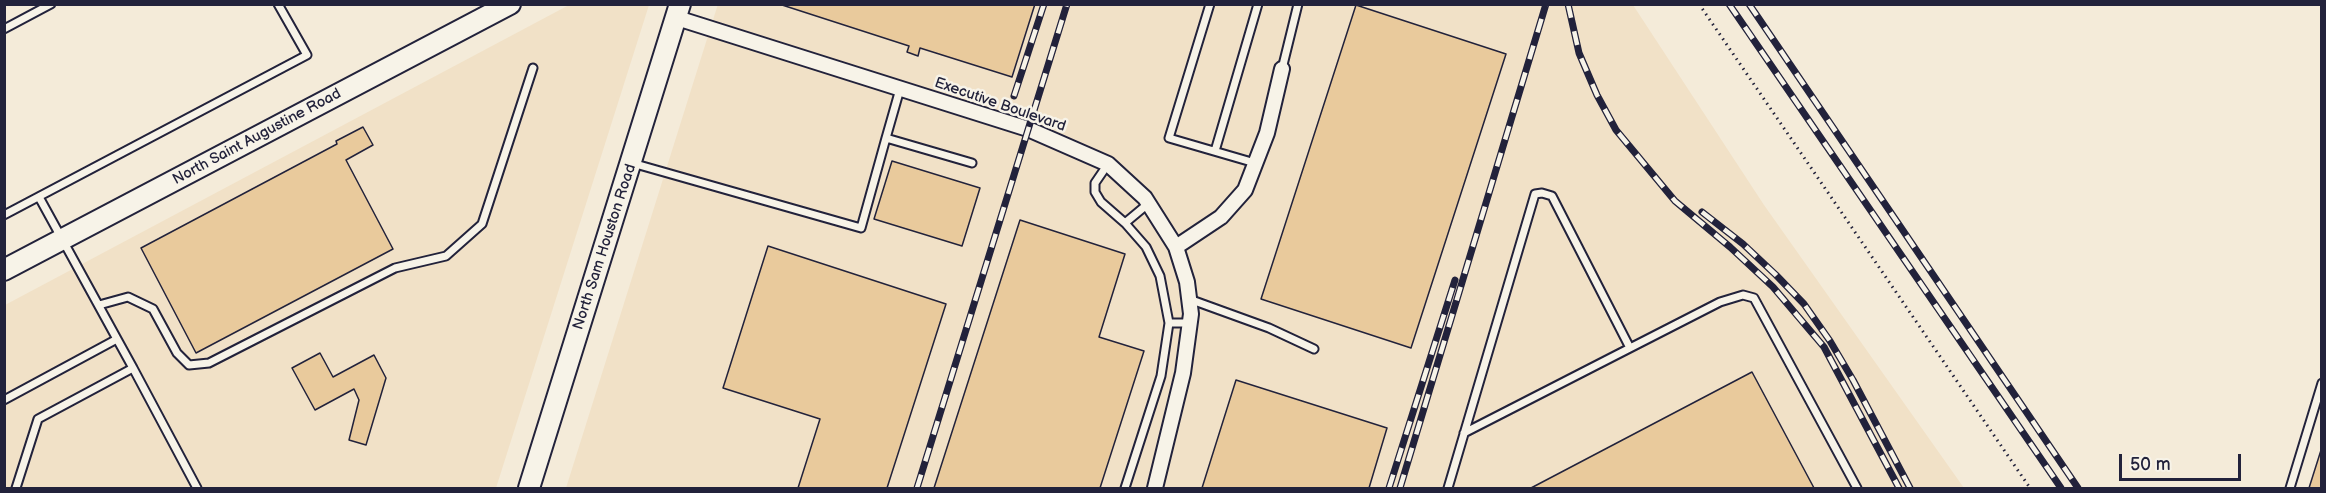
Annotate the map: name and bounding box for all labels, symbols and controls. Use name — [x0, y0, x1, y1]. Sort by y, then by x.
street label: Executive Boulevard — [932, 74, 1068, 136]
street label: North Saint Augustine Road — [170, 85, 344, 189]
street label: North Sam Houston Road — [570, 162, 640, 332]
scale bar — [2122, 442, 2244, 480]
text: 50 m — [2130, 454, 2171, 475]

